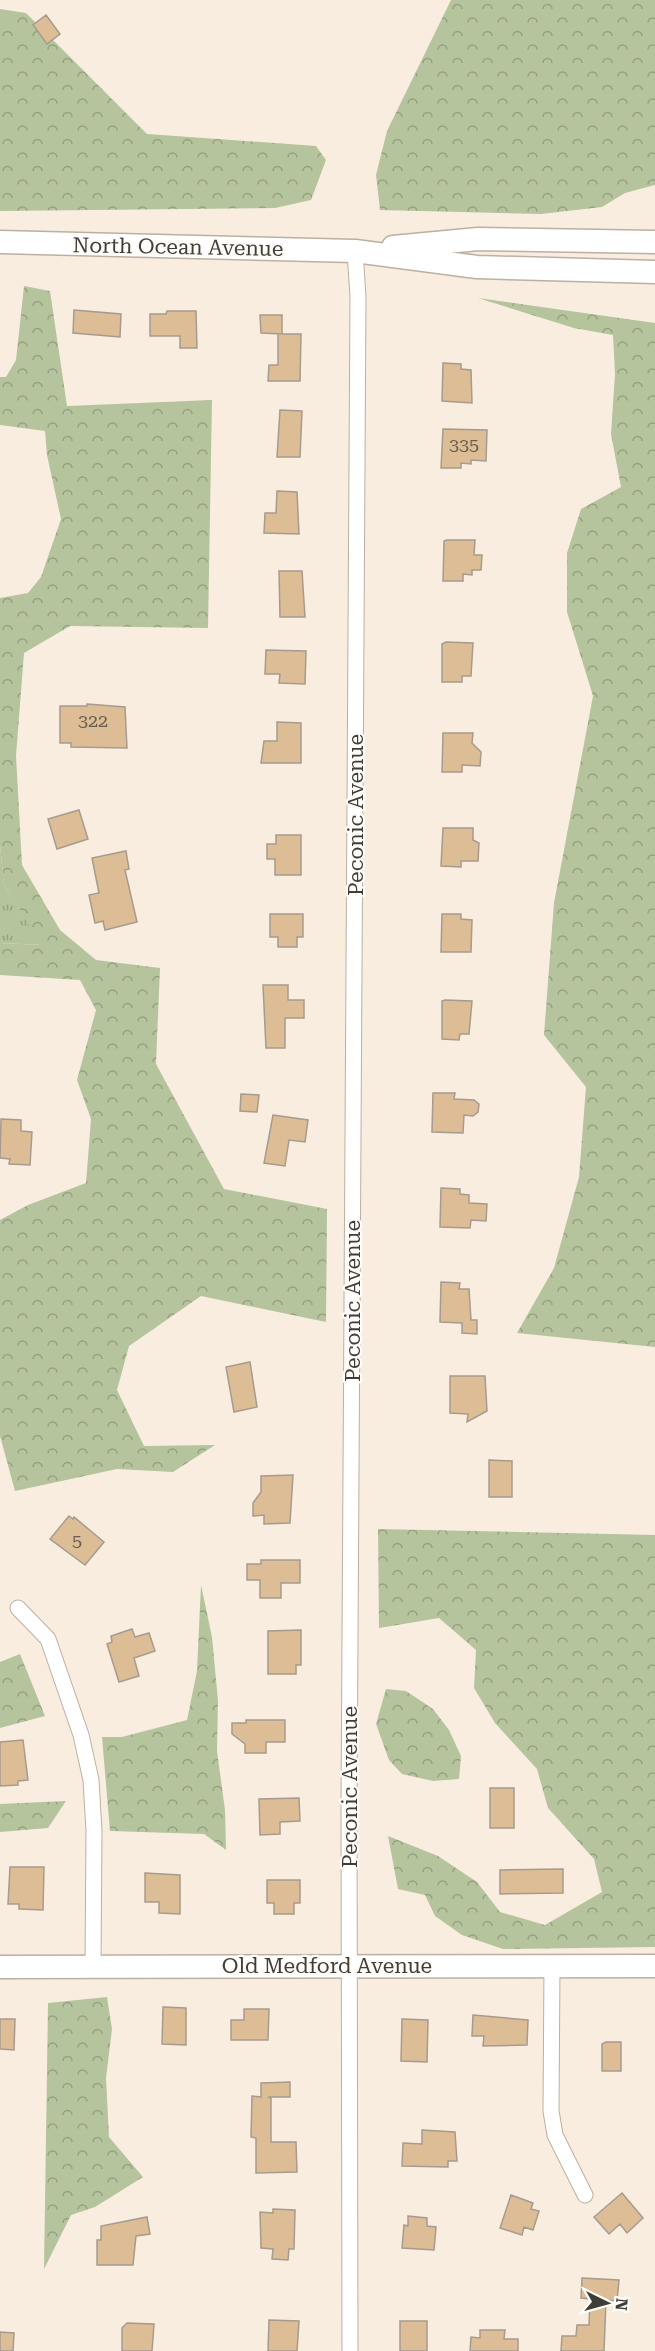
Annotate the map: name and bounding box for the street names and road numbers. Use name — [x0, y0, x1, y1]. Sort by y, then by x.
street label: North Ocean Avenue — [73, 233, 283, 261]
street label: Peconic Avenue — [344, 734, 368, 896]
street label: Peconic Avenue — [341, 1220, 365, 1382]
street label: Peconic Avenue — [338, 1706, 362, 1868]
street label: Old Medford Avenue — [222, 1954, 432, 1978]

